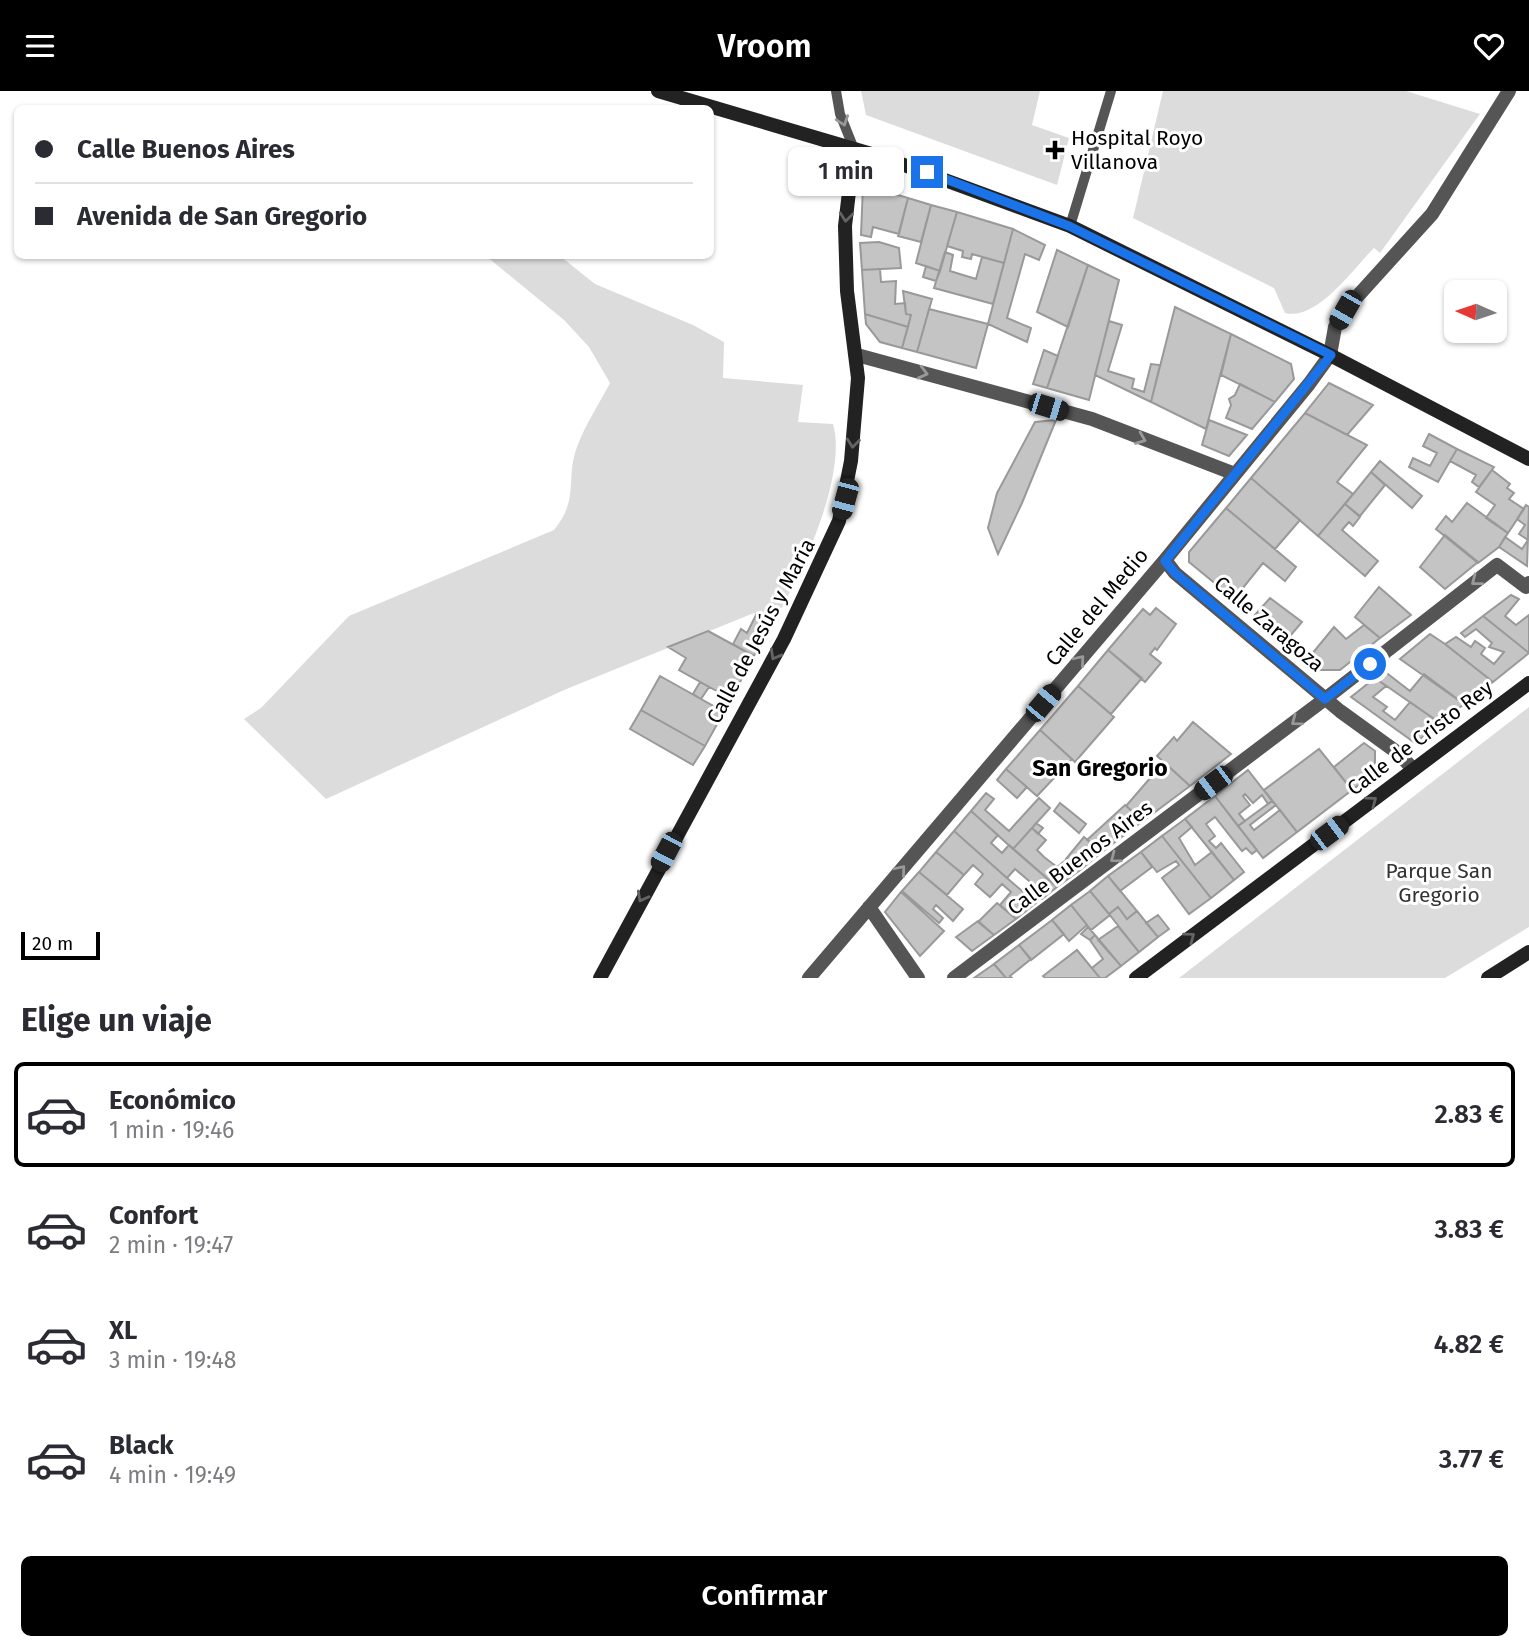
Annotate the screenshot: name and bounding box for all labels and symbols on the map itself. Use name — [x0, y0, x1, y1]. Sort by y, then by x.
one-way arrow — [835, 114, 849, 126]
place label: Hospital Royo Villanova — [1071, 125, 1203, 175]
marker: Hospital Royo Villanova — [1045, 140, 1065, 160]
callout: 1 min — [787, 147, 902, 197]
route end — [911, 156, 943, 188]
one-way arrow — [839, 212, 854, 223]
north arrow — [1444, 280, 1507, 343]
car — [1326, 287, 1365, 333]
one-way arrow — [917, 364, 929, 379]
car — [1025, 391, 1072, 423]
one-way arrow — [1134, 430, 1146, 444]
one-way arrow — [846, 438, 861, 449]
car — [830, 476, 861, 522]
street label: Calle de Jesús y María — [701, 534, 821, 728]
street label: Calle del Medio — [1040, 543, 1154, 671]
street label: Calle Zaragoza — [1209, 570, 1329, 678]
one-way arrow — [1472, 573, 1484, 586]
one-way arrow — [770, 647, 783, 660]
route start — [1354, 648, 1386, 680]
one-way arrow — [1072, 655, 1084, 668]
street label: Calle de Cristo Rey — [1342, 674, 1499, 801]
car — [1022, 680, 1065, 726]
one-way arrow — [1292, 712, 1304, 725]
district label: San Gregorio — [1032, 754, 1168, 782]
car — [1190, 762, 1237, 804]
street label: Calle Buenos Aires — [1002, 795, 1158, 921]
one-way arrow — [1364, 796, 1377, 809]
car — [1306, 812, 1353, 854]
car — [647, 829, 686, 875]
one-way arrow — [1110, 849, 1123, 862]
park label: Parque San Gregorio — [1386, 858, 1492, 908]
one-way arrow — [893, 865, 905, 878]
one-way arrow — [637, 890, 650, 902]
scale bar — [21, 929, 100, 961]
one-way arrow — [1182, 933, 1195, 945]

